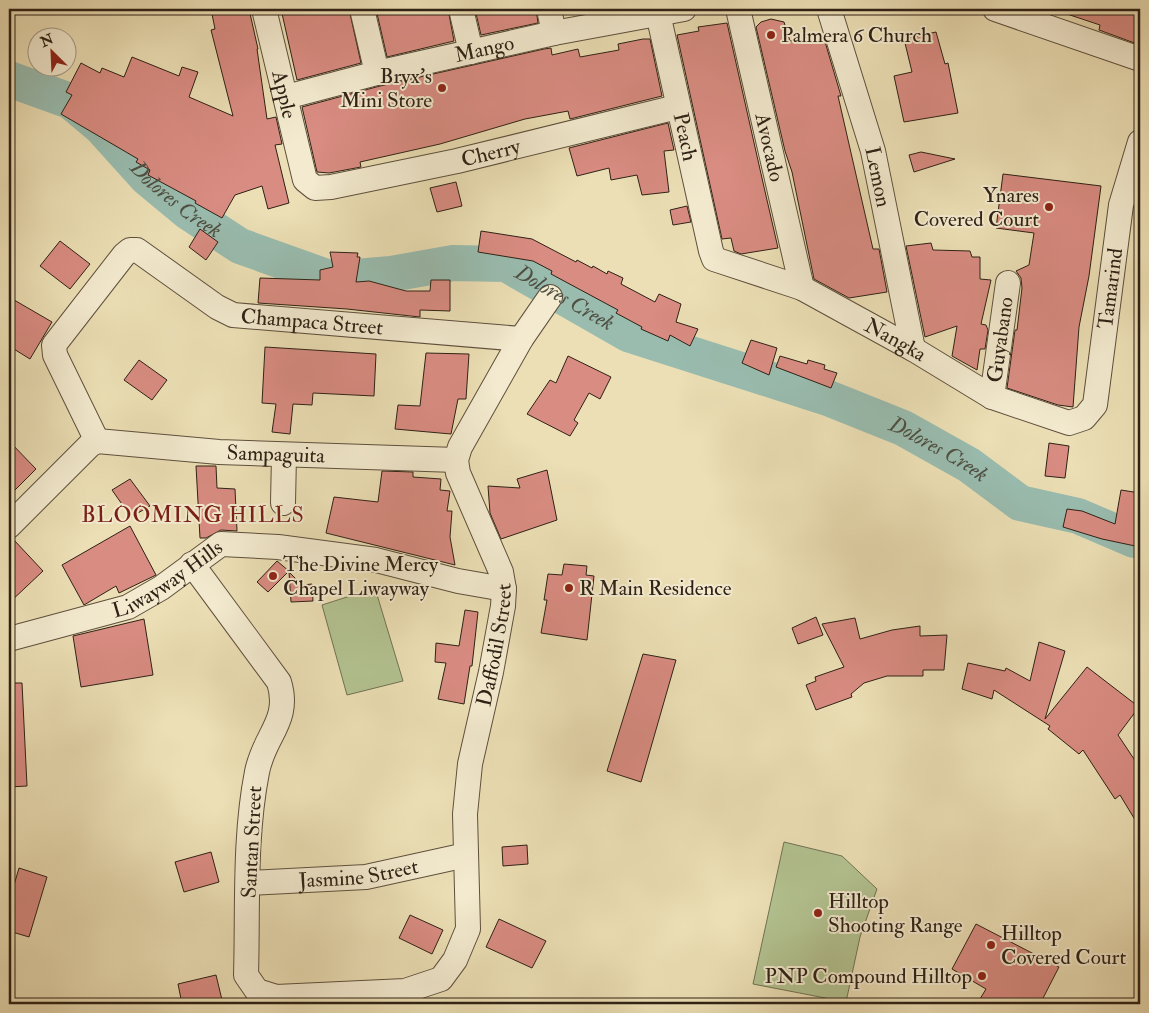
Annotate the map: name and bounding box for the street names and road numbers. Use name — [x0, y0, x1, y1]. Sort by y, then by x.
street label: Mango — [452, 29, 516, 69]
street label: Apple — [265, 67, 303, 122]
street label: Peach — [667, 110, 704, 164]
street label: Avocado — [749, 110, 791, 184]
street label: Cherry — [458, 132, 524, 173]
street label: Lemon — [859, 144, 898, 210]
street label: Tamarind — [1092, 246, 1129, 330]
street label: Guyabano — [981, 295, 1019, 384]
street label: Champaca Street — [240, 302, 384, 341]
street label: Nangka — [860, 312, 932, 368]
street label: Sampaguita — [226, 439, 326, 469]
street label: Liwayway Hills — [109, 534, 228, 624]
street label: Daffodil Street — [470, 581, 518, 709]
street label: Santan Street — [236, 785, 268, 899]
street label: Jasmine Street — [297, 852, 421, 894]

